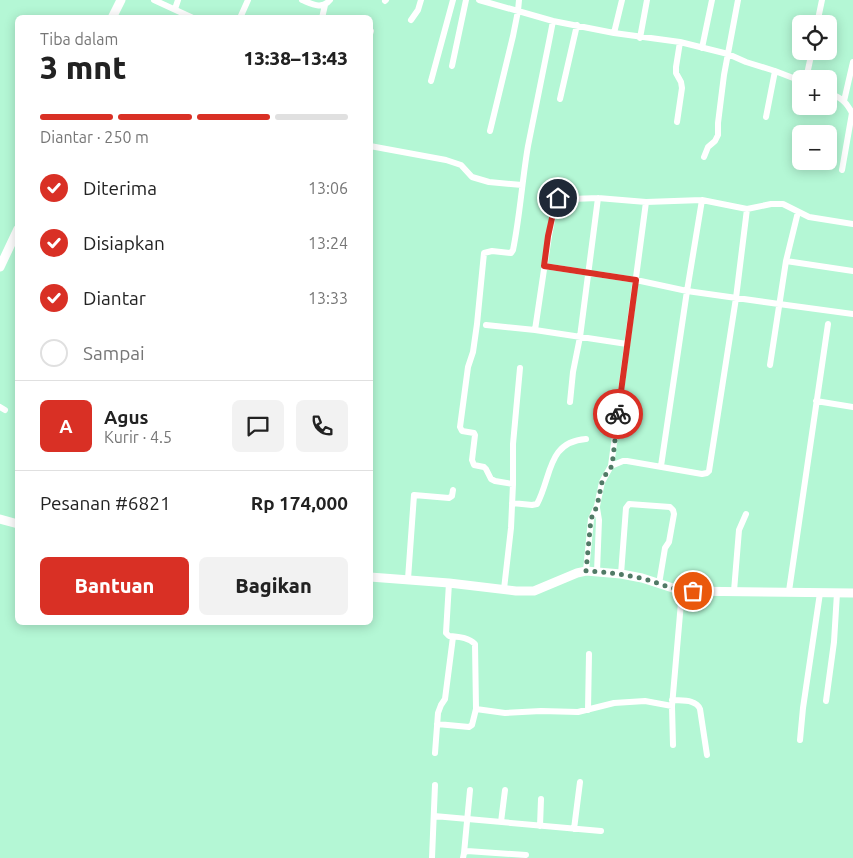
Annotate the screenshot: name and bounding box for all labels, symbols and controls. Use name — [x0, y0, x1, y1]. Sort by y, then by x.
map controls — [792, 15, 837, 170]
button: locate — [792, 15, 837, 60]
text: Tiba dalam — [40, 30, 118, 48]
text: 13:38–13:43 — [243, 47, 348, 69]
text: 3 mnt — [40, 49, 126, 85]
button: + — [792, 70, 837, 115]
button: − — [792, 125, 837, 170]
text: Diantar · 250 m — [40, 128, 149, 146]
icon: check — [40, 174, 68, 202]
text: Diterima — [83, 177, 157, 199]
pin — [537, 177, 579, 219]
text: 13:06 — [308, 179, 348, 197]
icon: home — [544, 184, 572, 212]
icon: check — [40, 229, 68, 257]
text: Disiapkan — [83, 232, 165, 254]
text: 13:24 — [308, 234, 348, 252]
icon: check — [40, 284, 68, 312]
text: Diantar — [83, 287, 146, 309]
text: 13:33 — [308, 289, 348, 307]
text: Sampai — [83, 342, 145, 364]
courier — [593, 389, 643, 439]
button: chat — [232, 400, 284, 452]
button: phone — [296, 400, 348, 452]
icon: bike — [604, 400, 632, 428]
text: Agus — [104, 406, 148, 428]
text: A — [59, 415, 73, 437]
text: Kurir · 4.5 — [104, 428, 172, 446]
text: Pesanan #6821 — [40, 492, 171, 514]
text: Rp 174,000 — [251, 492, 348, 514]
button: Bantuan — [40, 557, 189, 615]
button: Bagikan — [199, 557, 348, 615]
pin — [672, 570, 714, 612]
icon: bag — [679, 577, 707, 605]

